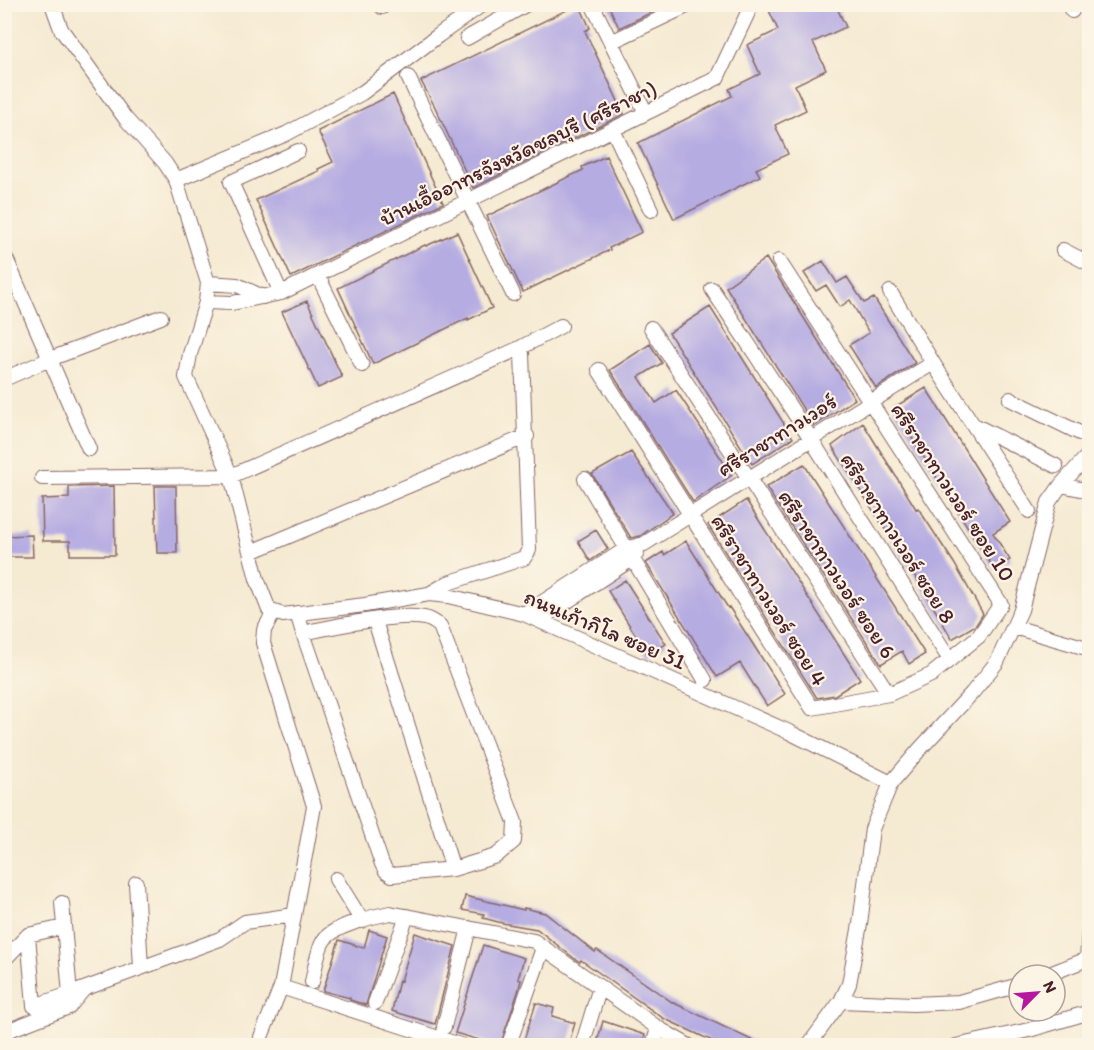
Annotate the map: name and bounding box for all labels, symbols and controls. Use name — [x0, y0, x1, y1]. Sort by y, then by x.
street label: บ้านเอื้ออาทรจังหวัดชลบุรี (ศรีราชา) — [375, 73, 661, 232]
street label: ศรีราชาทาวเวอร์ — [712, 387, 842, 483]
street label: ศรีราชาทาวเวอร์ ซอย 10 — [885, 397, 1021, 587]
street label: ศรีราชาทาวเวอร์ ซอย 8 — [835, 448, 961, 628]
street label: ศรีราชาทาวเวอร์ ซอย 6 — [772, 485, 902, 663]
street label: ศรีราชาทาวเวอร์ ซอย 4 — [705, 509, 833, 691]
street label: ถนนเก้ากิโล ซอย 31 — [520, 583, 690, 675]
north arrow — [1007, 963, 1067, 1023]
text: N — [1039, 978, 1061, 996]

